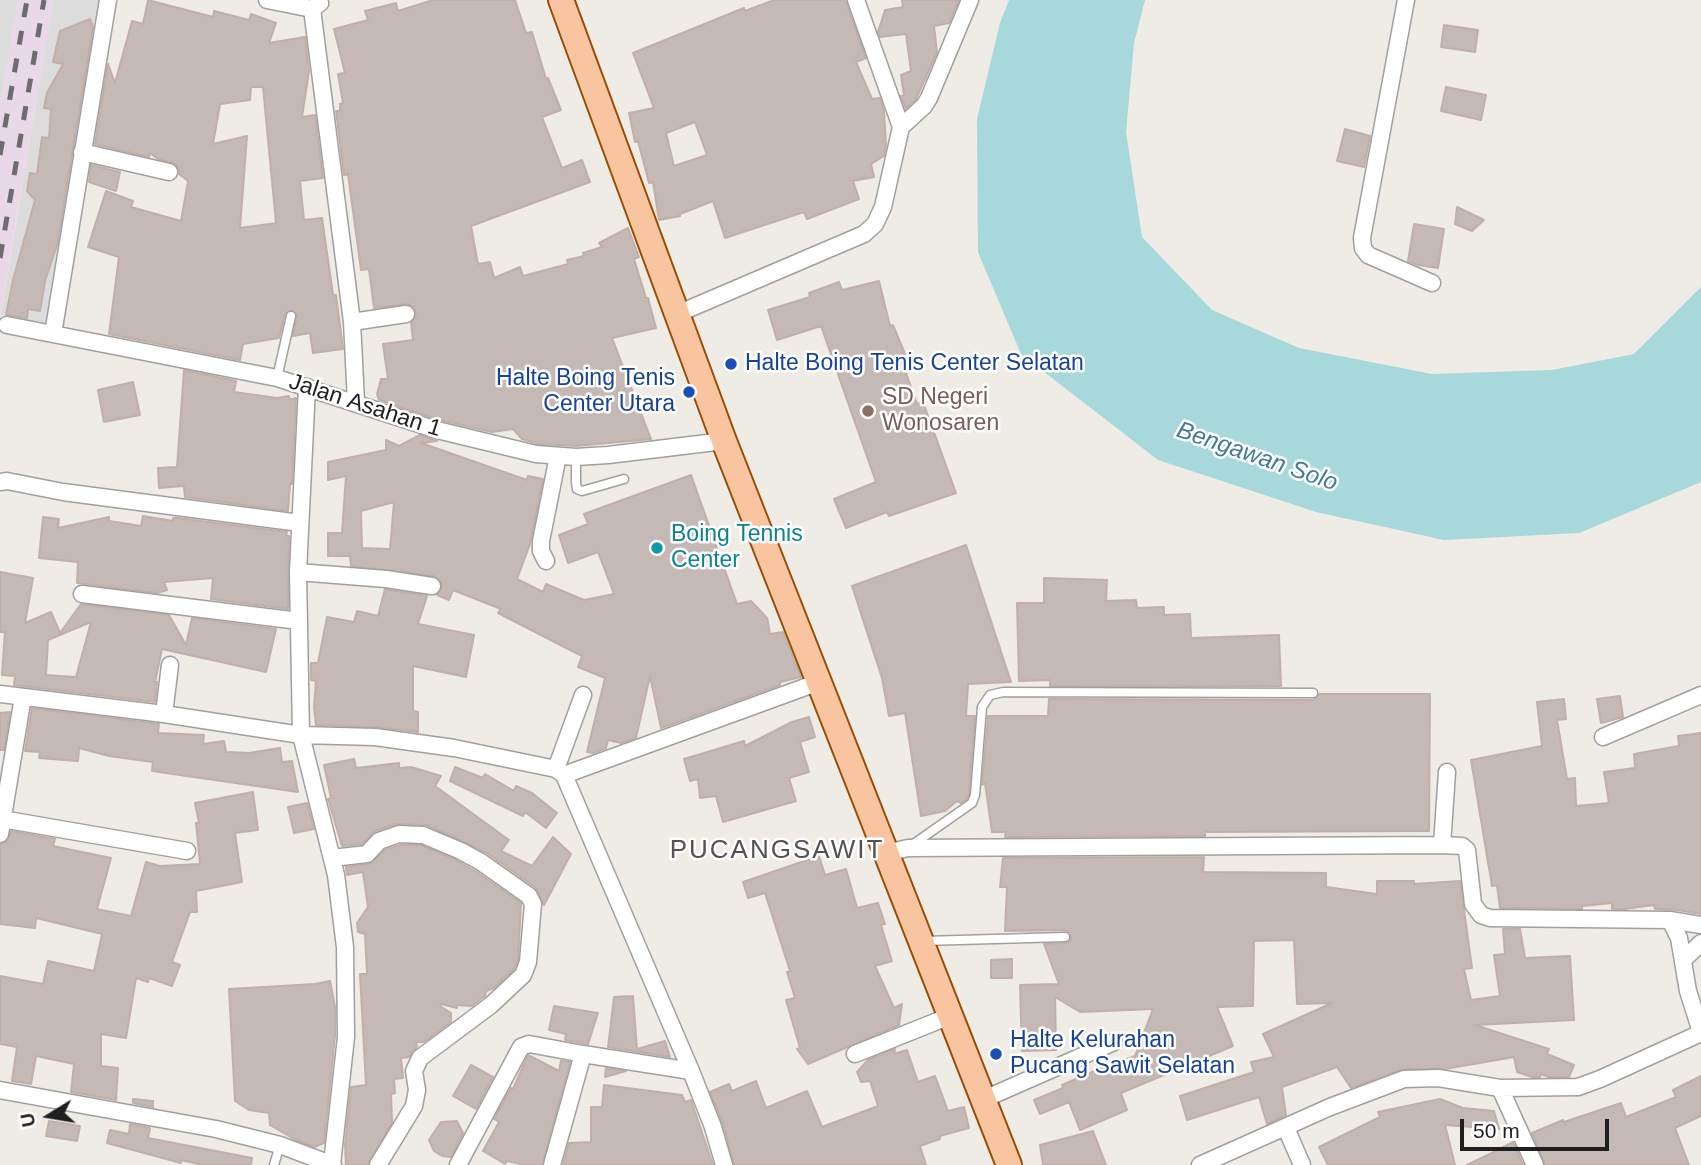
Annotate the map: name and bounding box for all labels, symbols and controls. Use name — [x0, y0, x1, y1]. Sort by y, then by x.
place label: Halte Boing Tenis Center Selatan — [745, 350, 1084, 378]
marker: Halte Boing Tenis Center Selatan — [723, 356, 739, 372]
place label: Halte Boing Tenis Center Utara — [496, 365, 675, 419]
street label: Jalan Asahan 1 — [285, 368, 445, 444]
marker: Halte Boing Tenis Center Utara — [681, 384, 697, 400]
place label: SD Negeri Wonosaren — [882, 384, 999, 438]
marker: SD Negeri Wonosaren — [860, 403, 876, 419]
water label: Bengawan Solo — [1173, 416, 1341, 498]
place label: Boing Tennis Center — [671, 521, 803, 575]
marker: Boing Tennis Center — [649, 540, 665, 556]
district label: PUCANGSAWIT — [671, 835, 883, 867]
place label: Halte Kelurahan Pucang Sawit Selatan — [1010, 1027, 1235, 1081]
marker: Halte Kelurahan Pucang Sawit Selatan — [988, 1046, 1004, 1062]
north arrow — [14, 1081, 84, 1151]
scale bar — [1463, 1106, 1612, 1150]
text: U — [16, 1111, 40, 1129]
text: 50 m — [1473, 1119, 1520, 1142]

